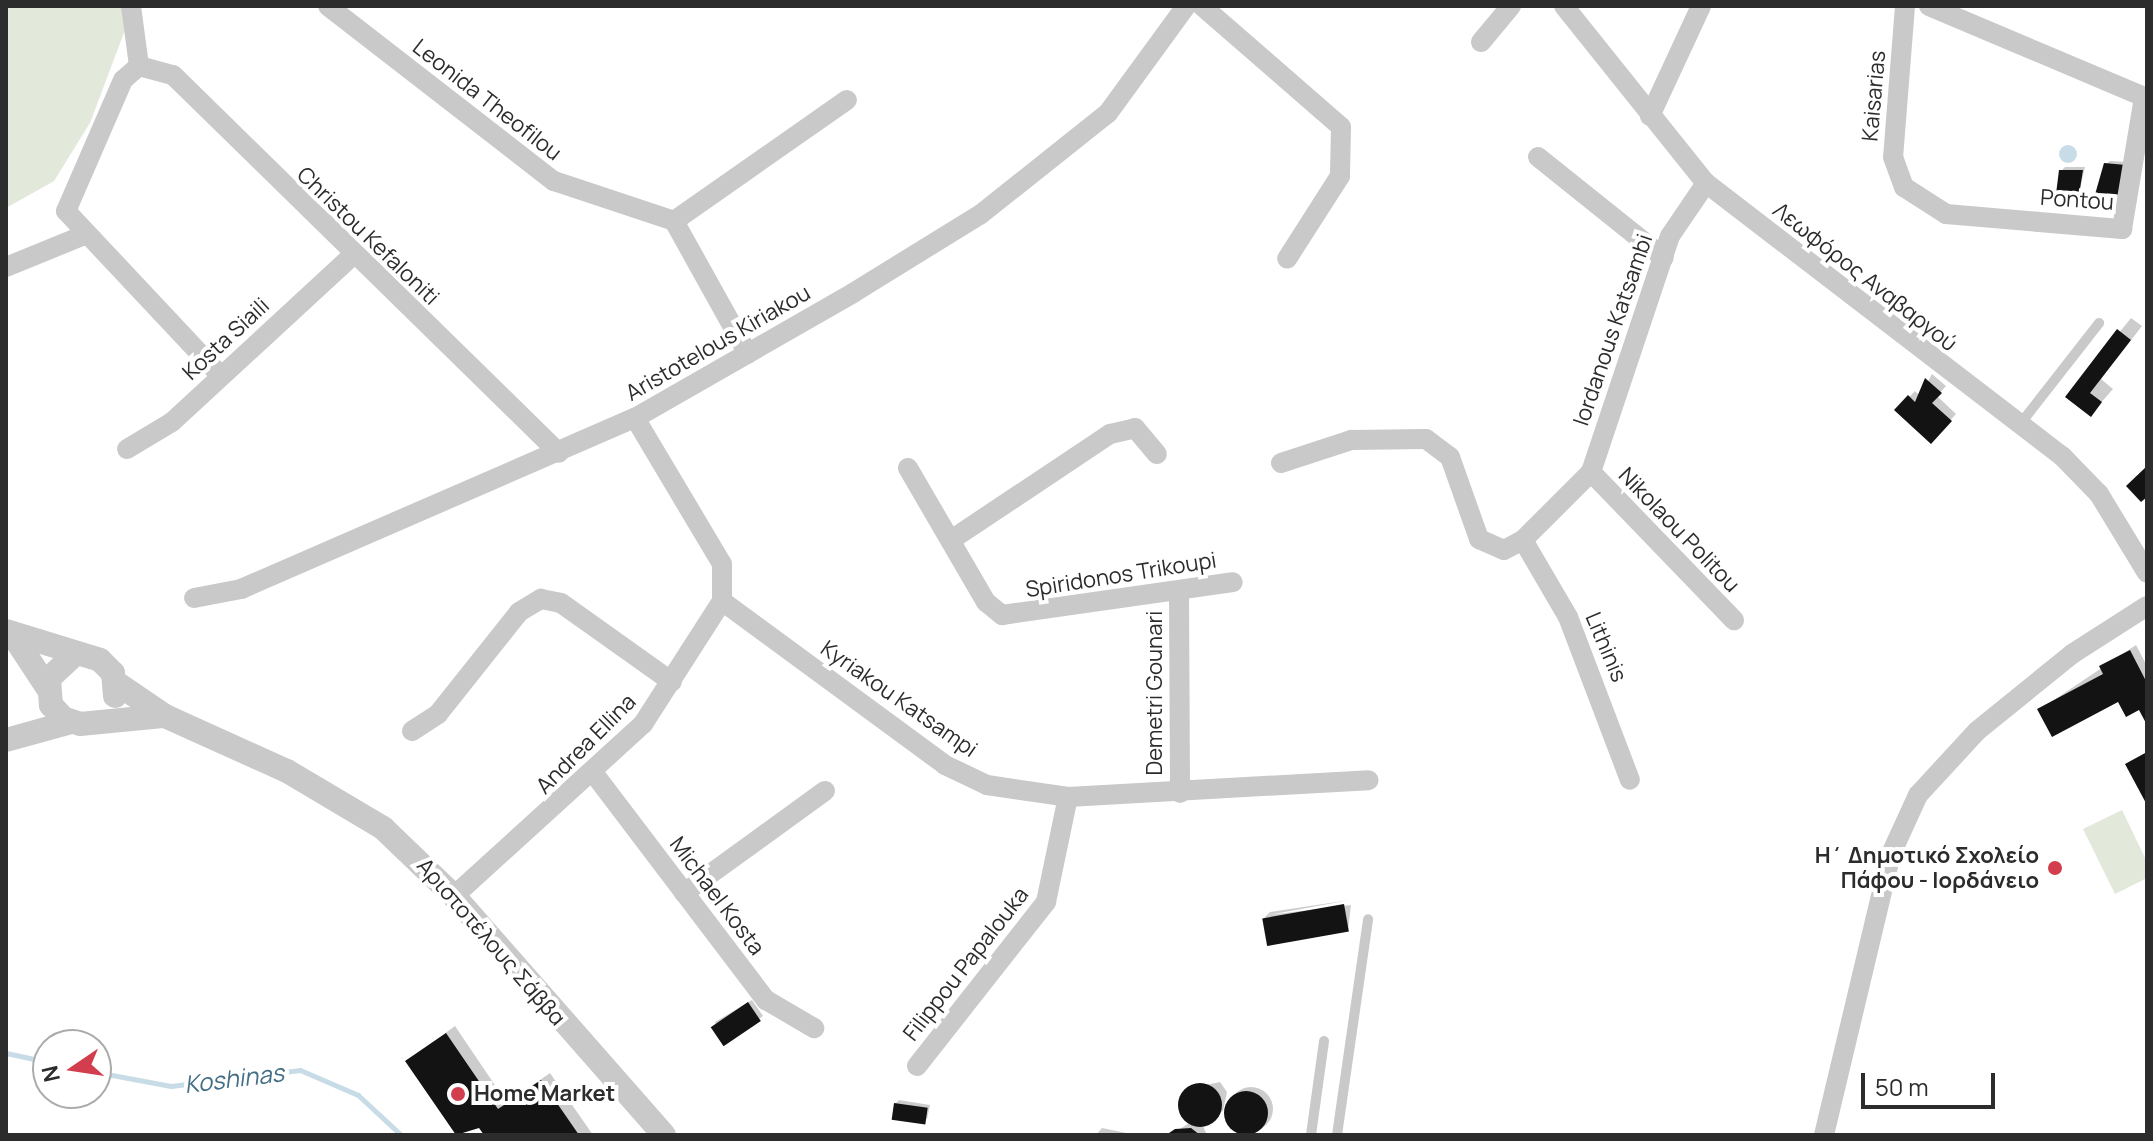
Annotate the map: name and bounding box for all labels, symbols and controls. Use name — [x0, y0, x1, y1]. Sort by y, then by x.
street label: Leonida Theofilou — [407, 34, 567, 166]
street label: Kaisarias — [1857, 50, 1891, 142]
street label: Christou Kefaloniti — [291, 161, 445, 311]
street label: Pontou — [2039, 184, 2115, 216]
street label: Λεωφόρος Αναβαργού — [1768, 197, 1962, 357]
street label: Iordanous Katsambi — [1568, 231, 1658, 429]
street label: Aristotelous Kiriakou — [621, 279, 815, 407]
street label: Kosta Siaili — [177, 292, 275, 386]
street label: Nikolaou Politou — [1613, 462, 1745, 598]
street label: Spiridonos Trikoupi — [1024, 547, 1218, 603]
street label: Lithinis — [1580, 608, 1632, 686]
street label: Demetri Gounari — [1142, 611, 1168, 775]
street label: Kyriakou Katsampi — [816, 635, 982, 763]
street label: Andrea Ellina — [531, 689, 641, 799]
street label: Michael Kosta — [664, 832, 770, 960]
place label: Η΄ Δημοτικό Σχολείο Πάφου - Ιορδάνειο — [1815, 842, 2039, 894]
street label: Αριστοτέλους Σάββα — [411, 853, 571, 1031]
marker: Η΄ Δημοτικό Σχολείο Πάφου - Ιορδάνειο — [2046, 859, 2064, 877]
street label: Filippou Papalouka — [898, 882, 1034, 1046]
north arrow — [32, 1029, 112, 1109]
scale bar — [1865, 1057, 1999, 1107]
water label: Koshinas — [183, 1058, 285, 1098]
text: N — [34, 1063, 67, 1085]
text: 50 m — [1875, 1070, 1929, 1103]
place label: Home Market — [474, 1081, 615, 1107]
marker: Home Market — [449, 1085, 467, 1103]

